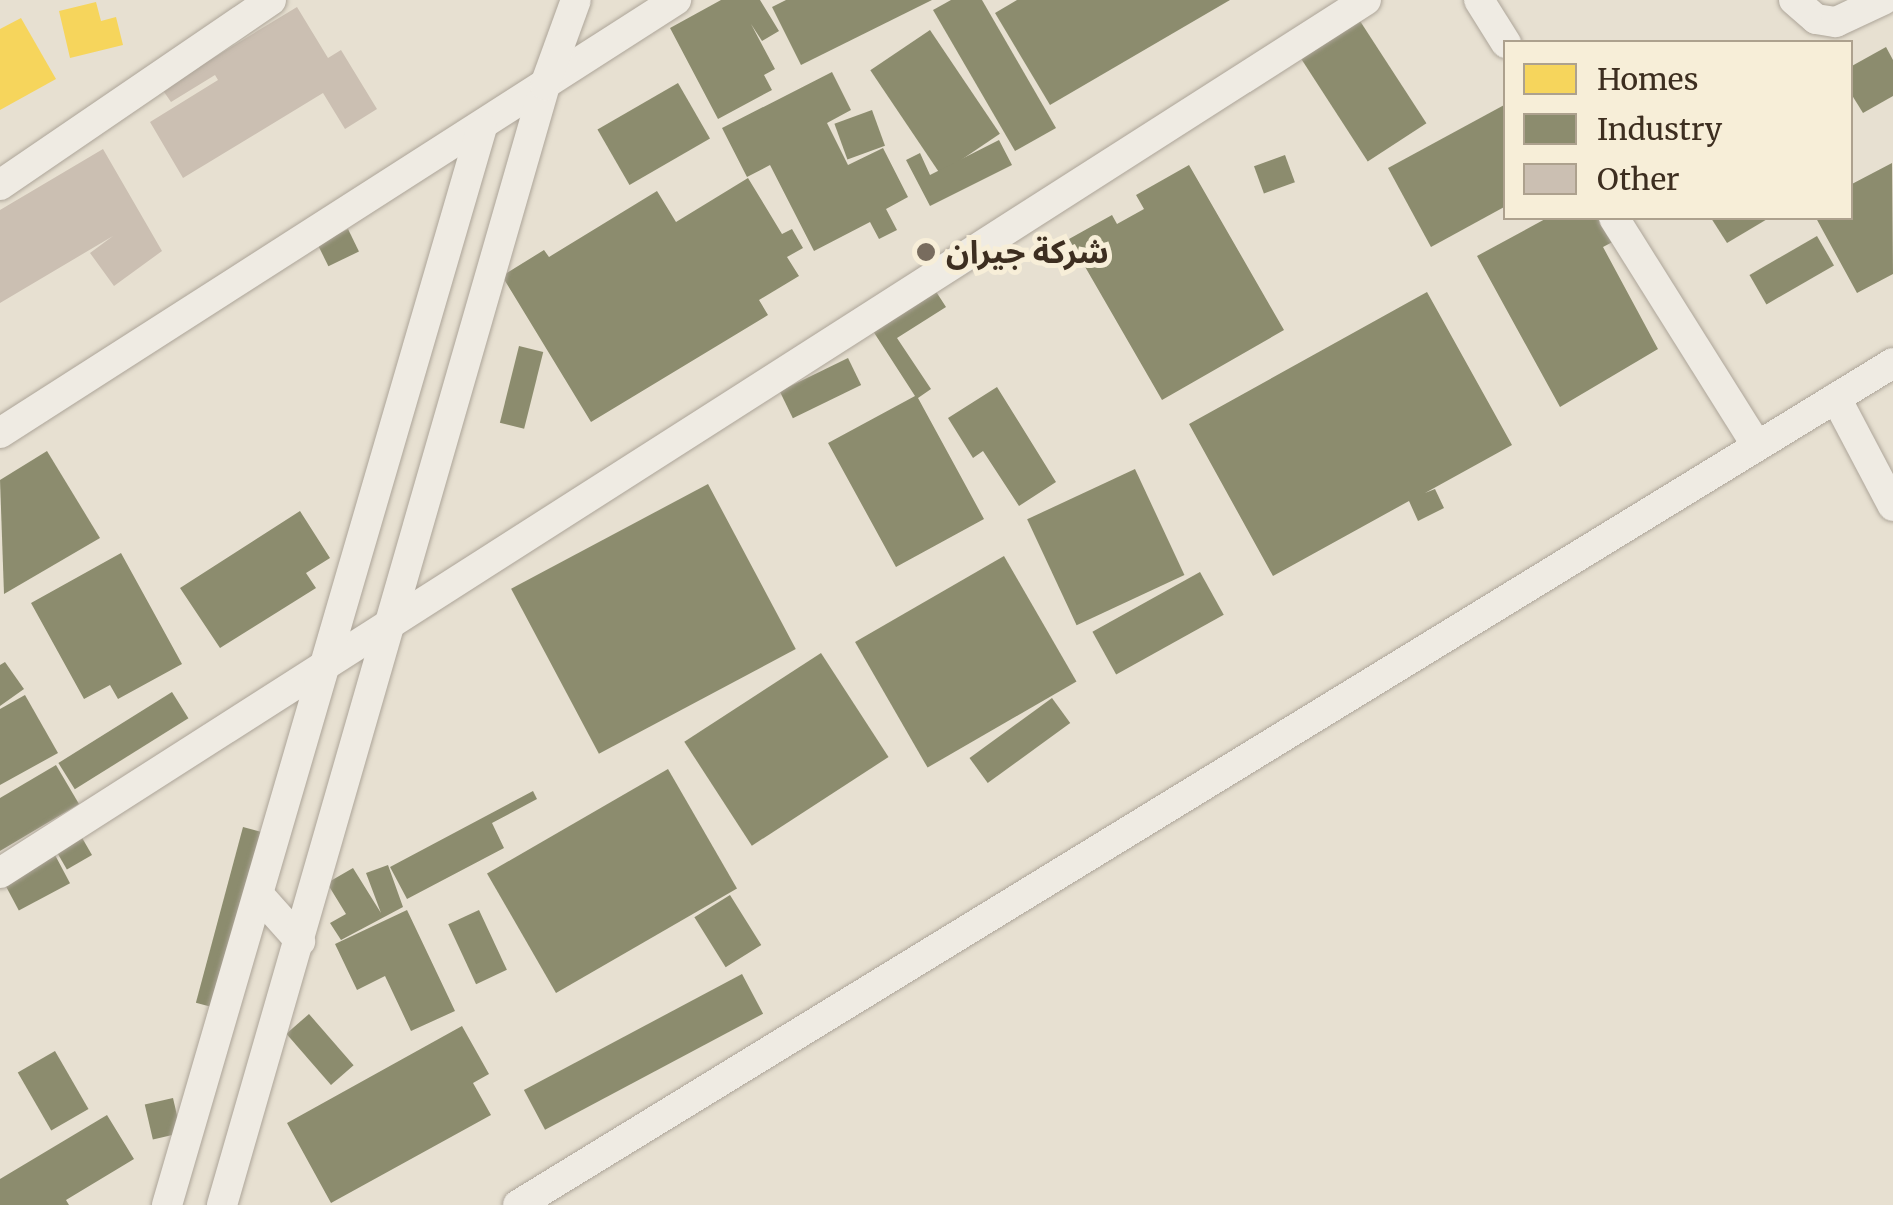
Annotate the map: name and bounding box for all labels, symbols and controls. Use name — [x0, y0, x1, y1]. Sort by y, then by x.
legend — [1503, 40, 1853, 220]
text: Homes — [1597, 60, 1698, 98]
text: Industry — [1597, 110, 1722, 148]
text: Other — [1597, 160, 1680, 198]
place label: شركة جيران — [946, 233, 1109, 271]
marker: شركة جيران — [915, 241, 937, 263]

